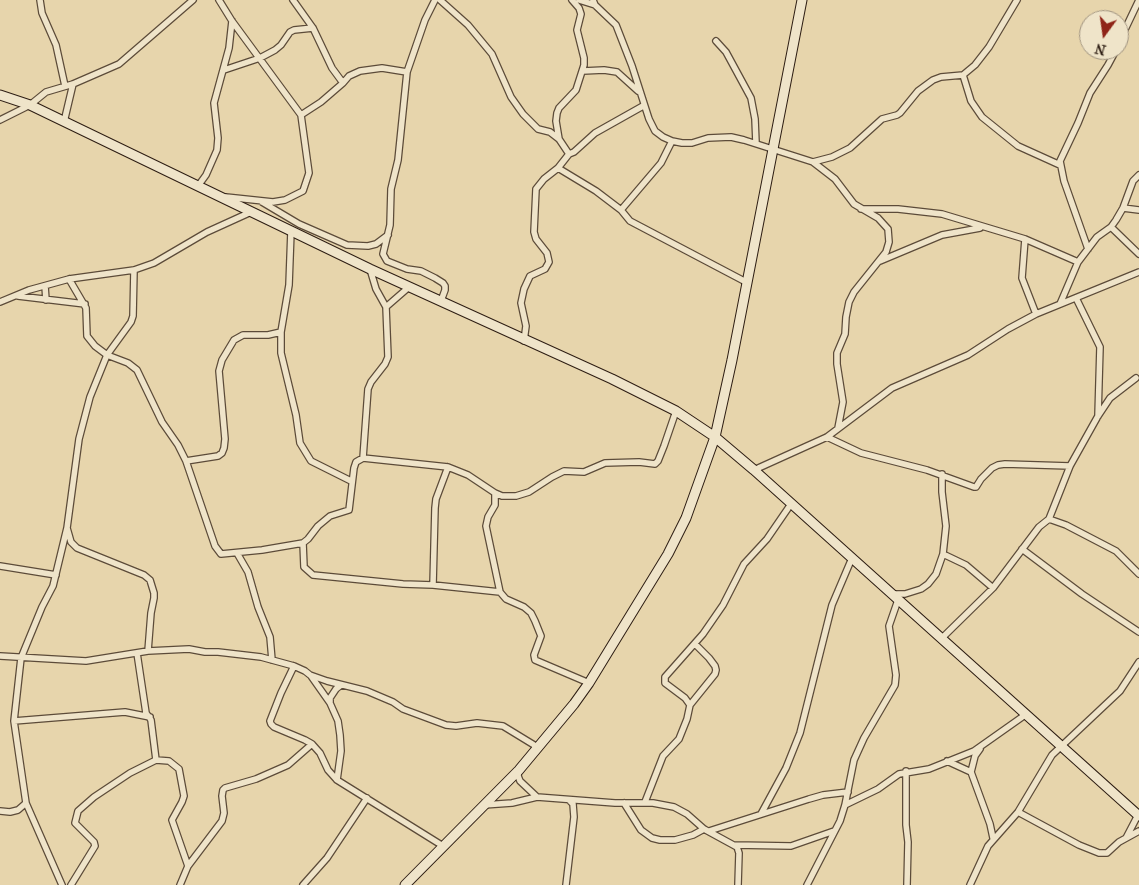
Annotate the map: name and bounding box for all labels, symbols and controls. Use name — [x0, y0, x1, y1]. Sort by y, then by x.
north arrow — [1079, 10, 1129, 60]
text: N — [1093, 40, 1108, 59]

